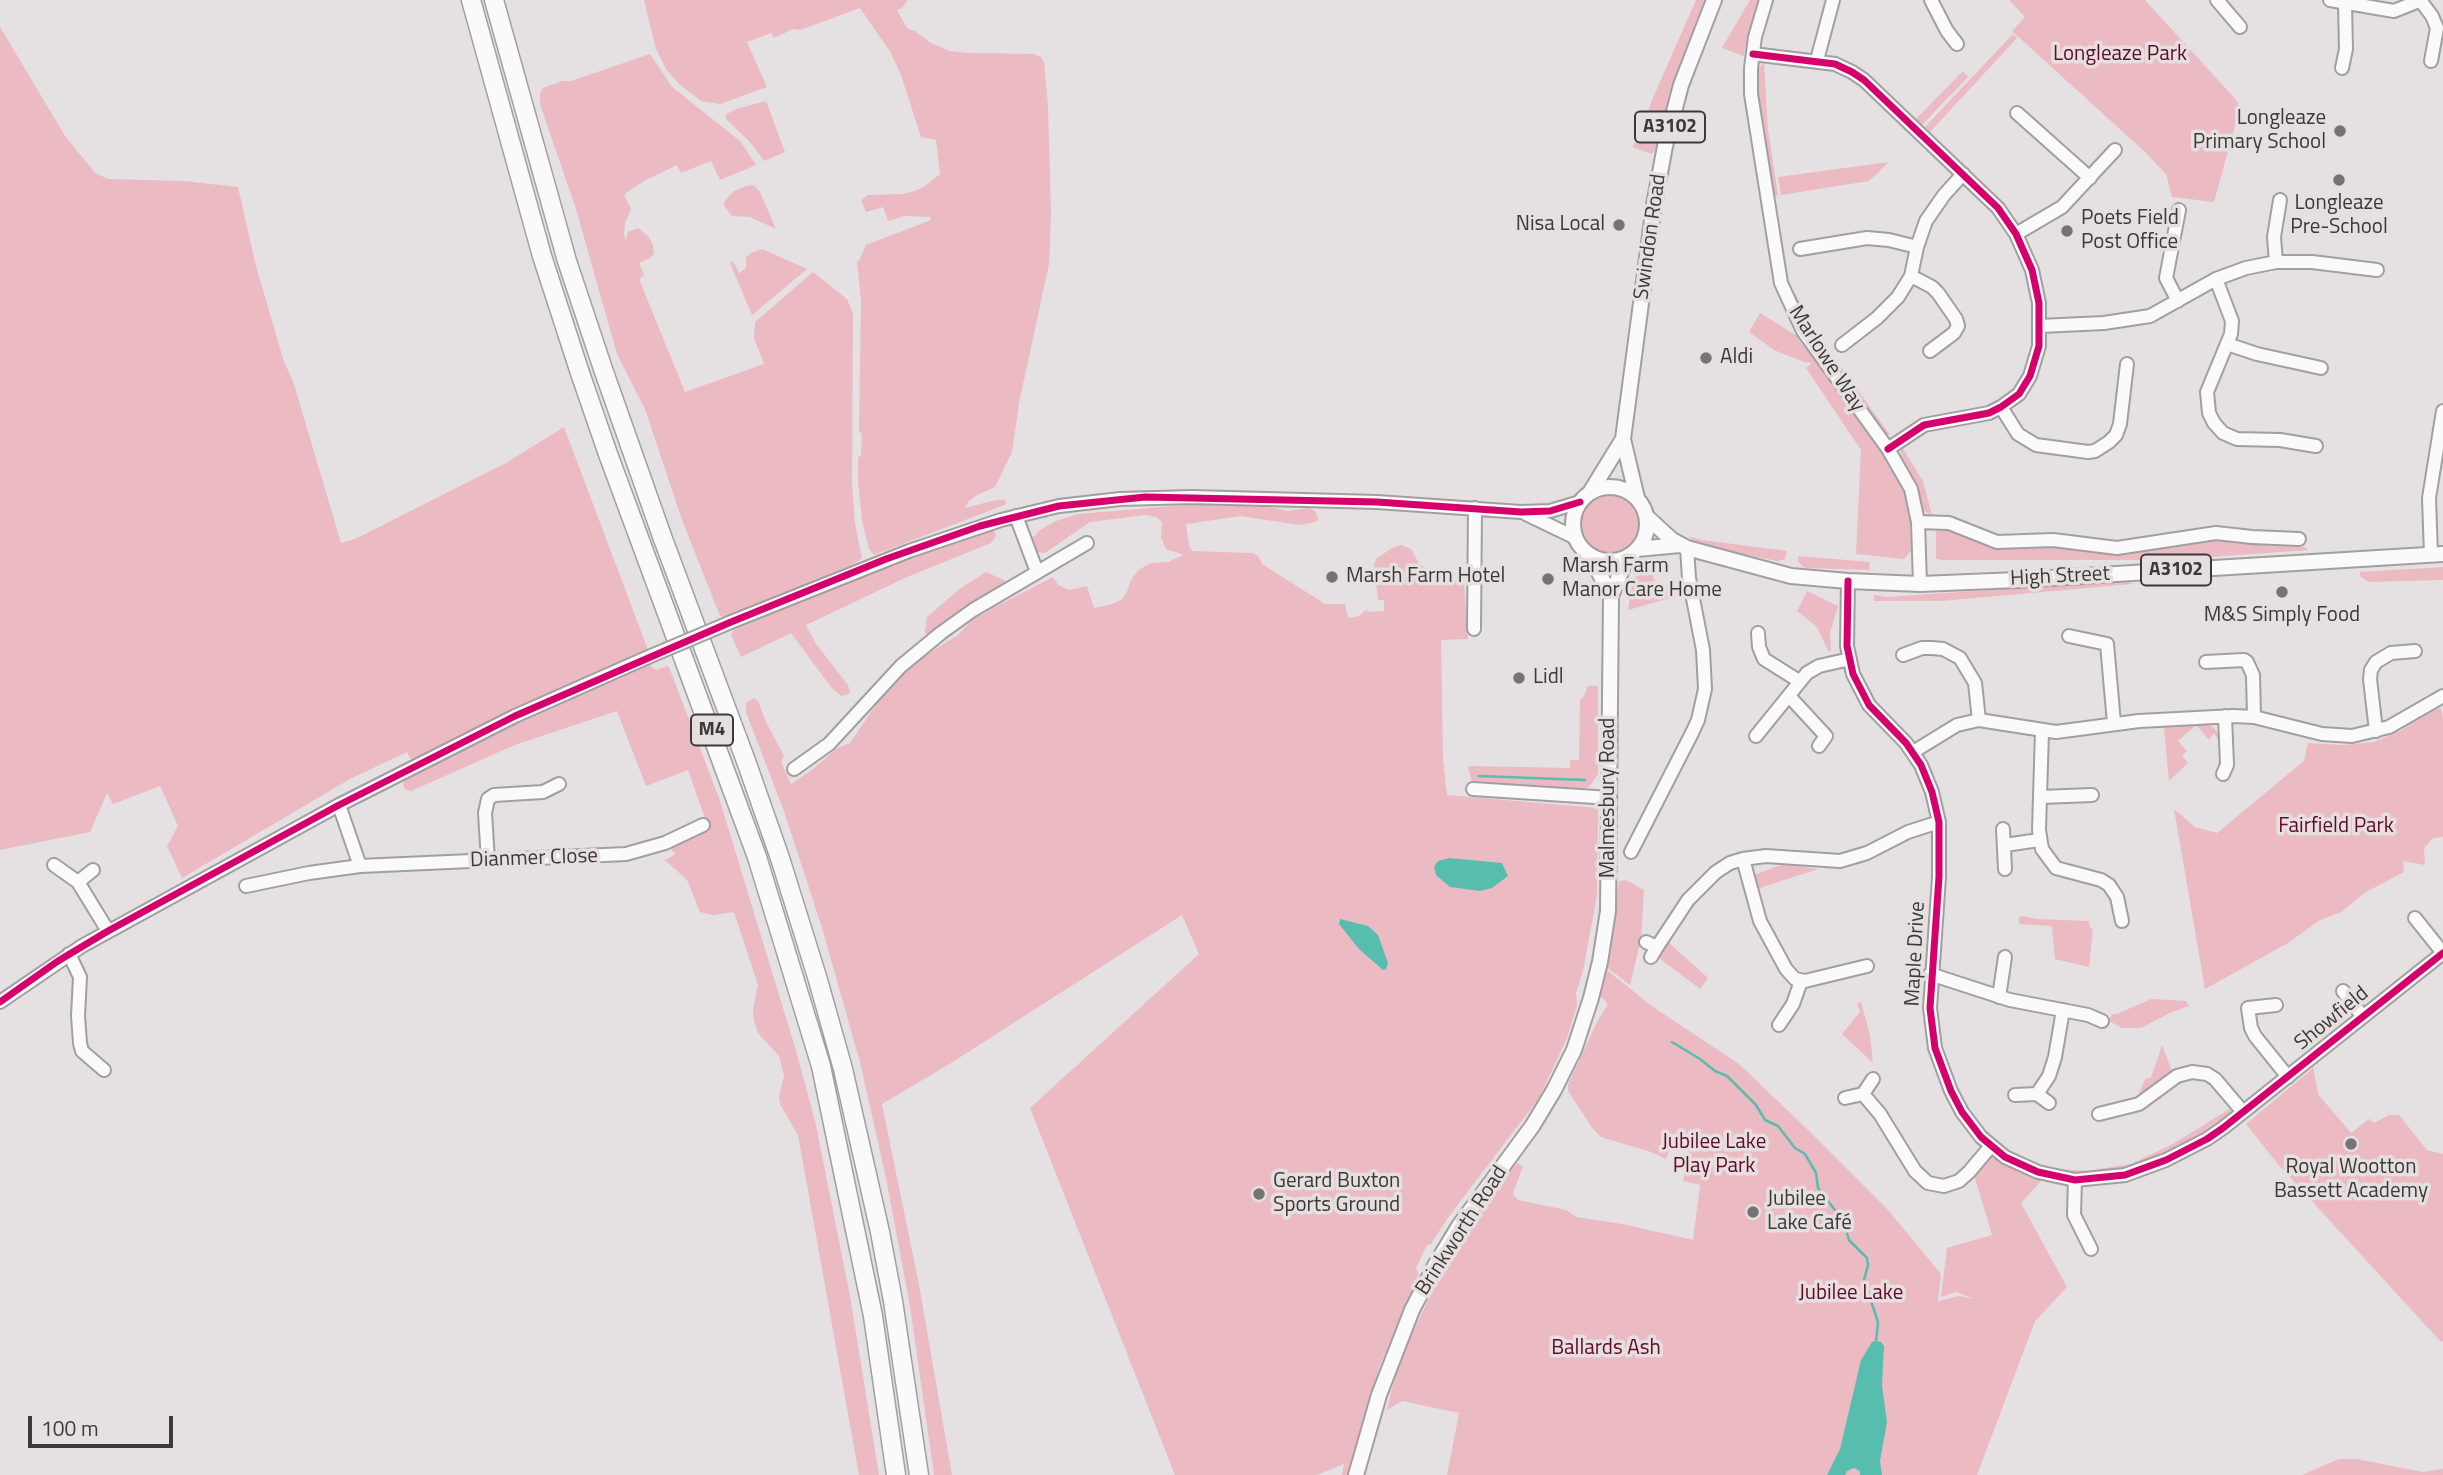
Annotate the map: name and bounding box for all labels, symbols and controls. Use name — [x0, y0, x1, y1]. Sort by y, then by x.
park label: Longleaze Park — [2053, 42, 2187, 68]
place label: Longleaze Primary School — [2193, 106, 2326, 156]
road number: A3102 — [1635, 111, 1705, 142]
marker: Longleaze Primary School — [2332, 123, 2348, 139]
marker: Longleaze Pre-School — [2331, 172, 2347, 188]
street label: Swindon Road — [1630, 173, 1672, 301]
place label: Longleaze Pre-School — [2290, 191, 2388, 241]
place label: Poets Field Post Office — [2081, 206, 2179, 256]
place label: Nisa Local — [1516, 212, 1605, 238]
marker: Nisa Local — [1611, 217, 1627, 233]
marker: Poets Field Post Office — [2059, 223, 2075, 239]
street label: Marlowe Way — [1782, 301, 1870, 417]
place label: Aldi — [1720, 345, 1753, 371]
marker: Aldi — [1698, 350, 1714, 366]
place label: Marsh Farm Manor Care Home — [1562, 554, 1722, 604]
road number: A3102 — [2141, 554, 2211, 586]
street label: High Street — [2010, 562, 2110, 592]
place label: Marsh Farm Hotel — [1346, 564, 1505, 590]
marker: Marsh Farm Hotel — [1324, 569, 1340, 585]
marker: Marsh Farm Manor Care Home — [1540, 571, 1556, 587]
marker: M&S Simply Food — [2274, 584, 2290, 600]
place label: M&S Simply Food — [2204, 603, 2360, 629]
place label: Lidl — [1533, 665, 1564, 691]
marker: Lidl — [1511, 670, 1527, 686]
road number: M4 — [691, 715, 733, 746]
street label: Malmesbury Road — [1596, 718, 1622, 878]
park label: Fairfield Park — [2278, 814, 2394, 840]
street label: Dianmer Close — [470, 844, 598, 874]
street label: Maple Drive — [1901, 901, 1931, 1007]
street label: Showfield — [2290, 982, 2374, 1056]
park label: Jubilee Lake Play Park — [1662, 1130, 1766, 1180]
marker: Royal Wootton Bassett Academy — [2343, 1136, 2359, 1152]
place label: Royal Wootton Bassett Academy — [2274, 1155, 2428, 1205]
street label: Brinkworth Road — [1411, 1162, 1513, 1300]
place label: Gerard Buxton Sports Ground — [1273, 1169, 1400, 1219]
marker: Gerard Buxton Sports Ground — [1251, 1186, 1267, 1202]
place label: Jubilee Lake Café — [1767, 1187, 1852, 1237]
marker: Jubilee Lake Café — [1745, 1204, 1761, 1220]
park label: Jubilee Lake — [1799, 1281, 1903, 1307]
park label: Ballards Ash — [1551, 1336, 1661, 1362]
scale bar — [32, 1402, 177, 1446]
text: 100 m — [41, 1412, 98, 1444]

